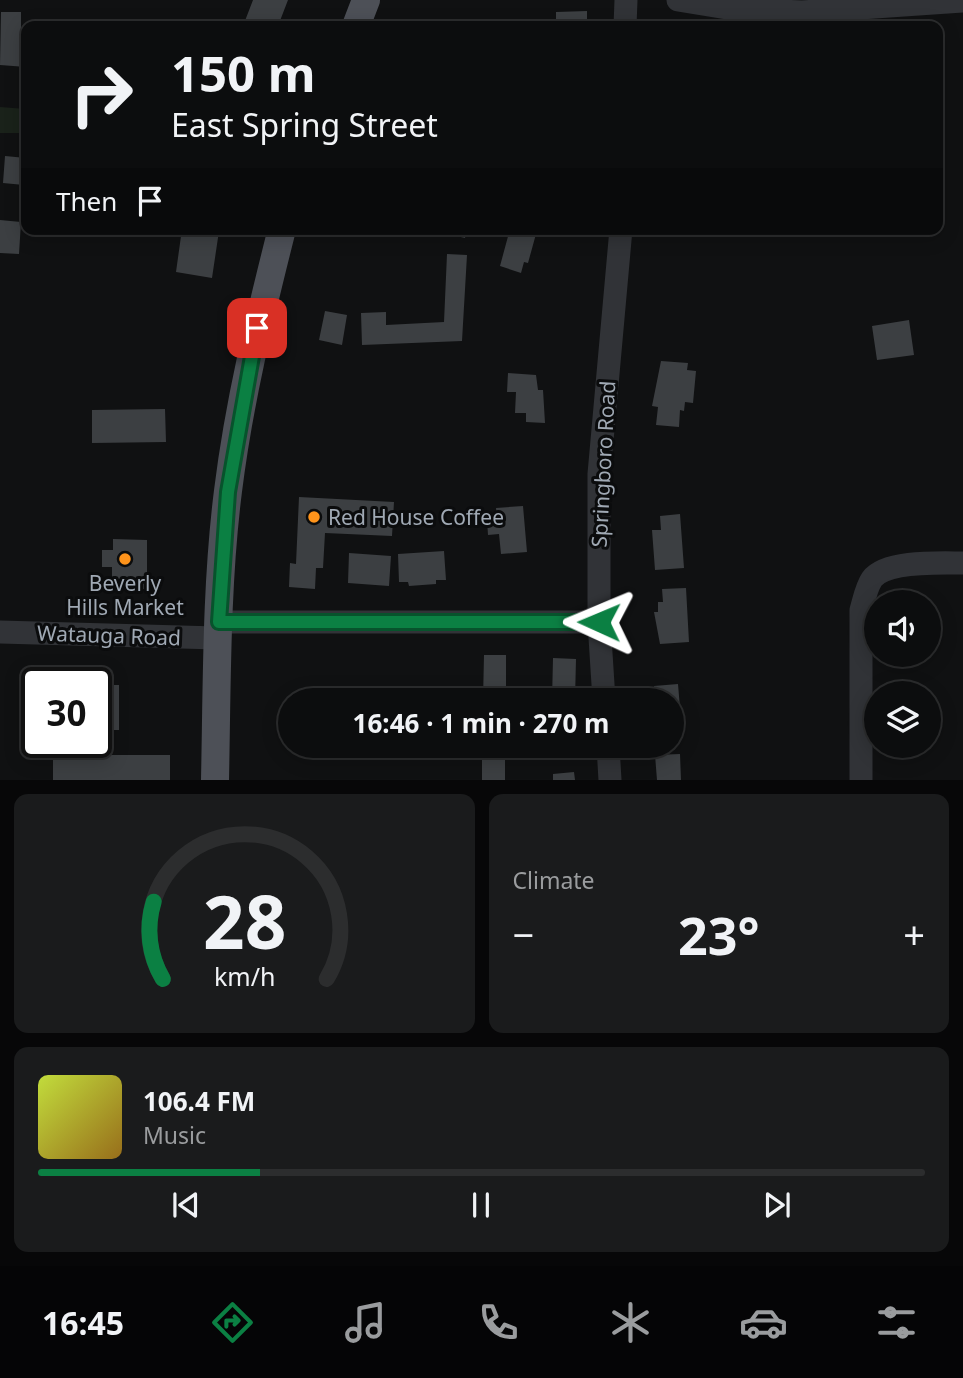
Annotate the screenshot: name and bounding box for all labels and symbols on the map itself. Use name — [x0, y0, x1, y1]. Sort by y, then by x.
pin — [227, 298, 287, 358]
street label: Springboro Road — [585, 380, 621, 548]
place label: Red House Coffee — [328, 503, 504, 531]
marker: Red House Coffee — [306, 509, 322, 525]
marker: Beverly Hills Market — [117, 551, 133, 567]
place label: Beverly Hills Market — [66, 569, 184, 621]
position arrow — [562, 585, 636, 659]
street label: Watauga Road — [37, 618, 181, 652]
speed limit sign: 30 — [21, 667, 112, 758]

